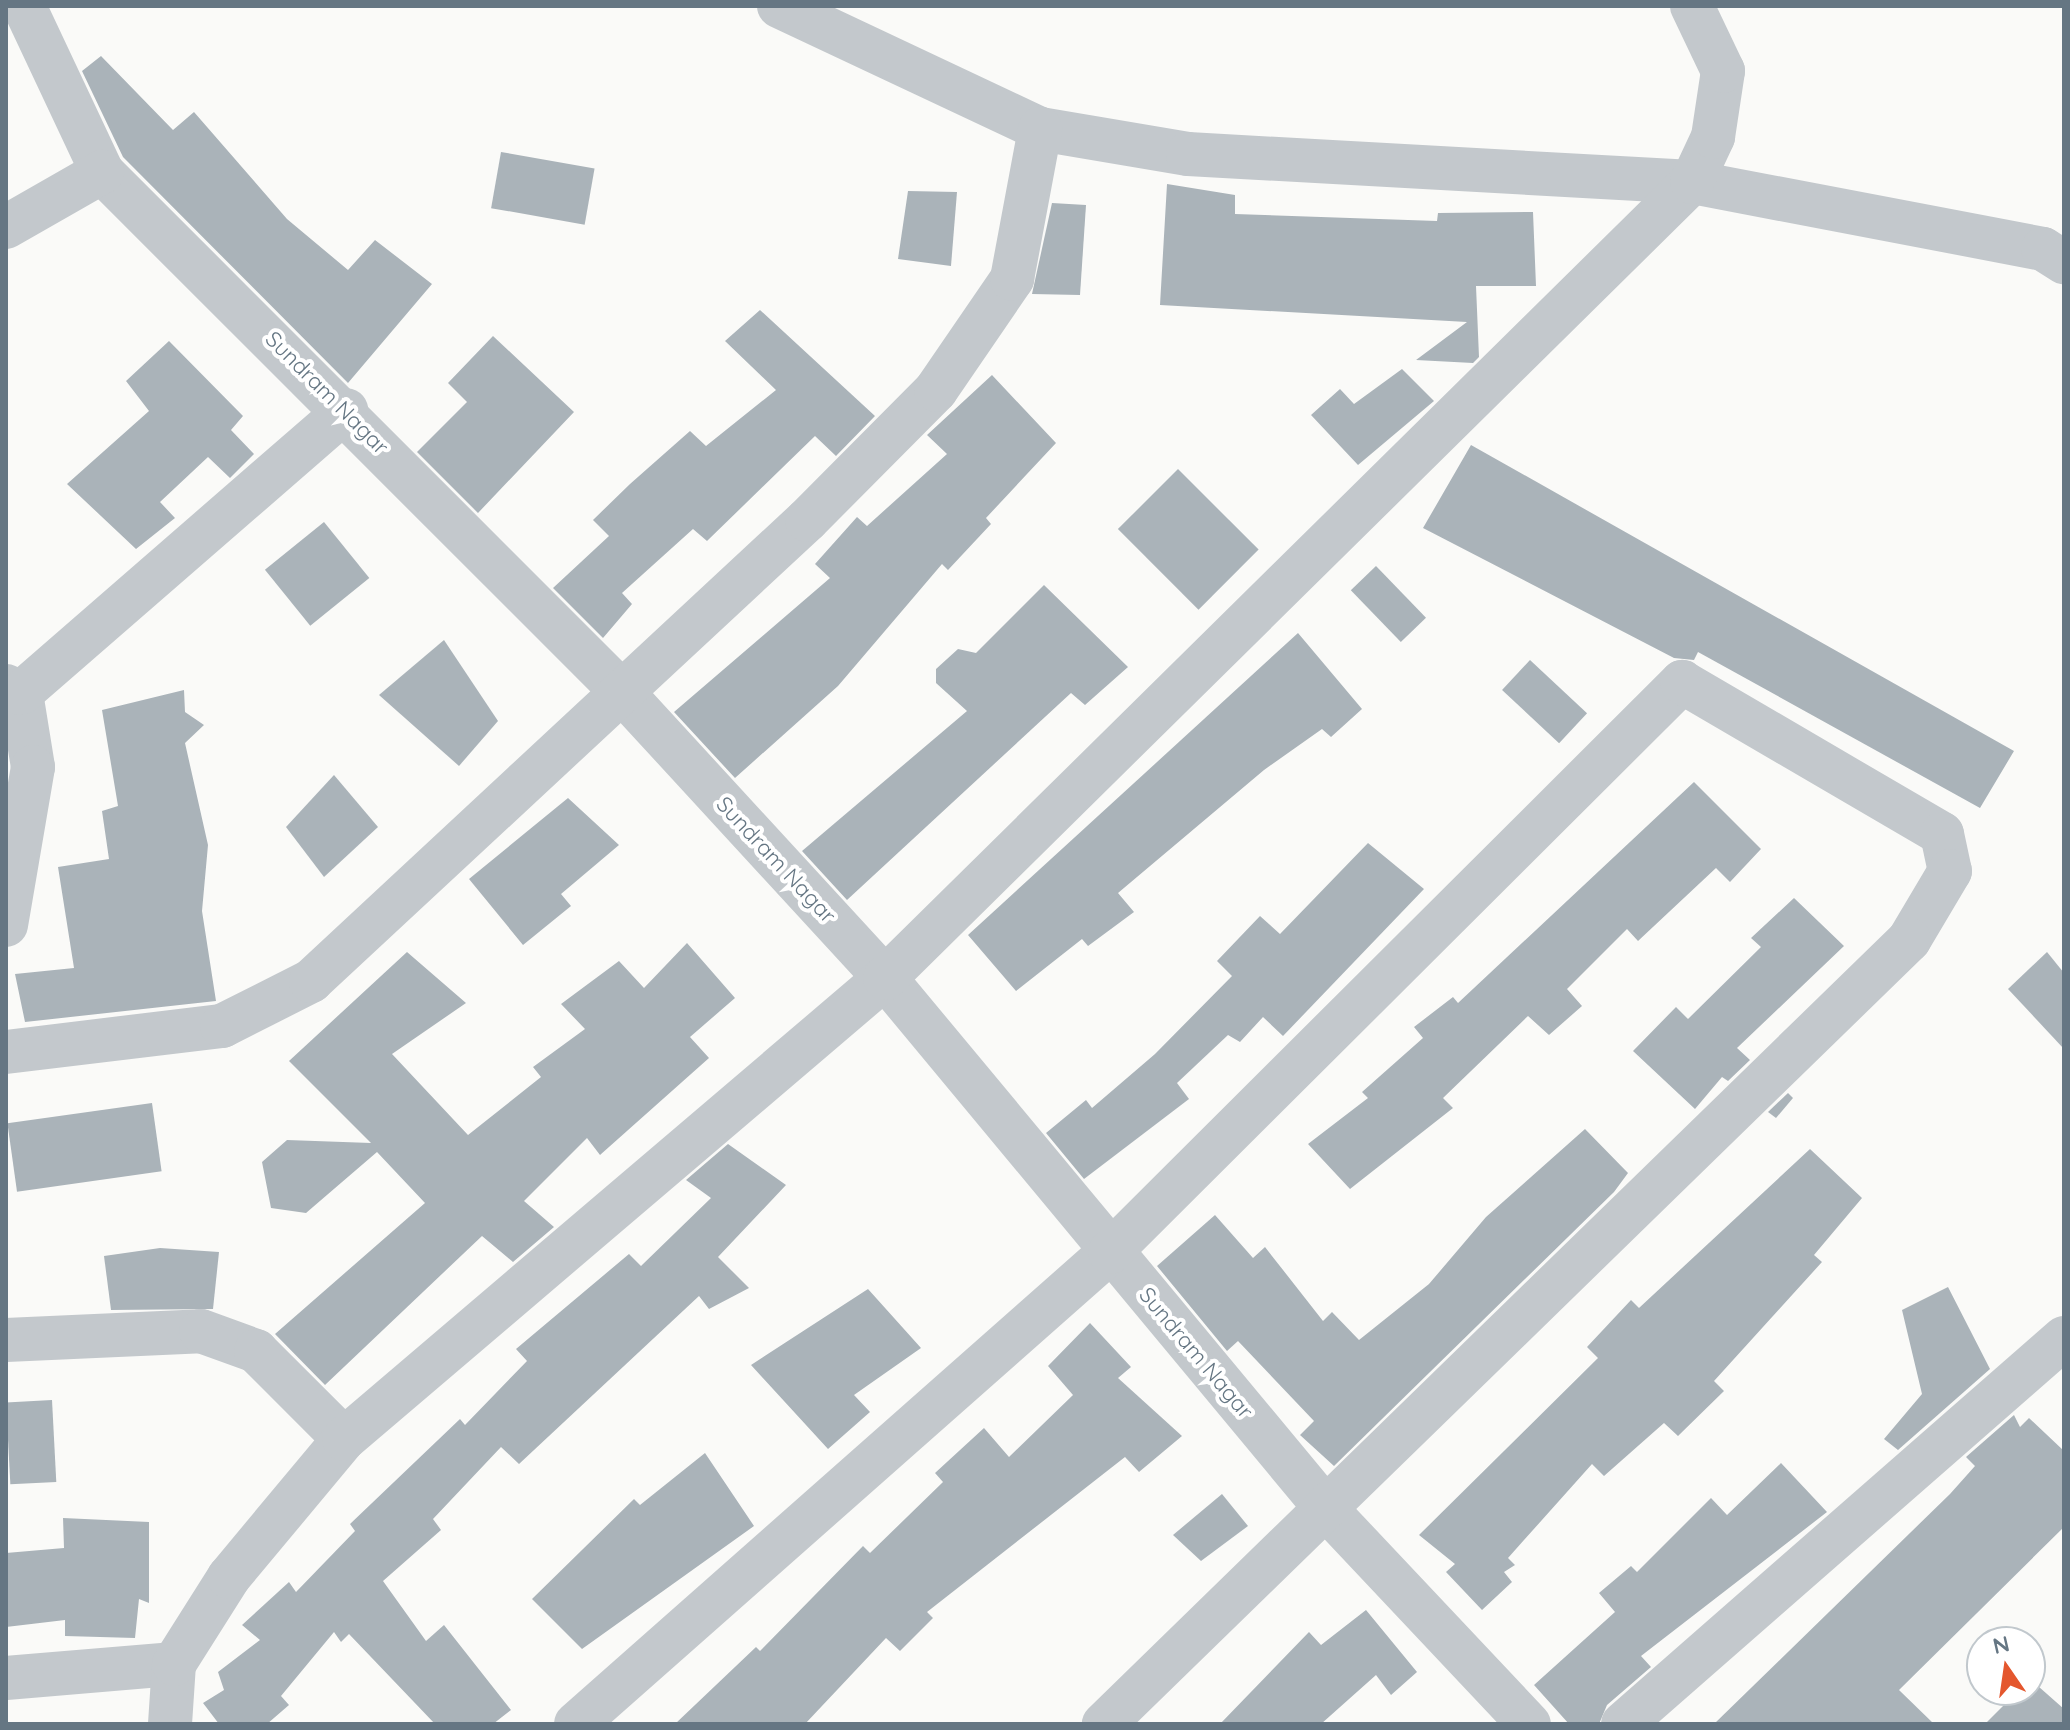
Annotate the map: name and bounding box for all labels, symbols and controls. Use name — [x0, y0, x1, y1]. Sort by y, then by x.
street label: Sundram Nagar — [260, 326, 394, 460]
street label: Sundram Nagar — [711, 791, 841, 929]
street label: Sundram Nagar — [1133, 1282, 1259, 1424]
north arrow — [1966, 1626, 2046, 1706]
text: N — [1990, 1629, 2012, 1660]

